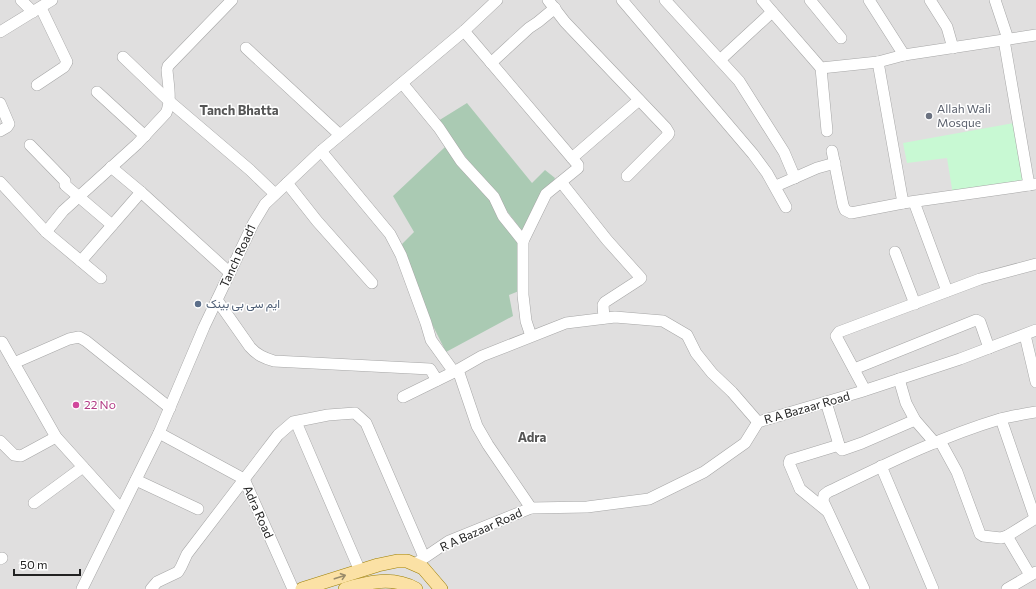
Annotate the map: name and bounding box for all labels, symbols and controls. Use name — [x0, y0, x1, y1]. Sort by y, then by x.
place label: Allah Wali Mosque — [937, 101, 991, 129]
district label: Tanch Bhatta — [200, 102, 279, 118]
marker: Allah Wali Mosque — [924, 111, 934, 121]
street label: Tanch Road1 — [216, 222, 258, 289]
place label: ایم سی بی بینک — [206, 296, 280, 312]
marker: ایم سی بی بینک — [193, 299, 203, 309]
street label: R A Bazaar Road — [762, 388, 851, 426]
place label: 22 No — [84, 397, 116, 411]
marker: 22 No — [71, 400, 81, 410]
district label: Adra — [518, 429, 546, 445]
street label: Adra Road — [241, 483, 277, 540]
street label: R A Bazaar Road — [437, 505, 524, 553]
scale bar — [14, 551, 80, 577]
text: 50 m — [20, 557, 48, 571]
one-way arrow — [333, 573, 346, 580]

